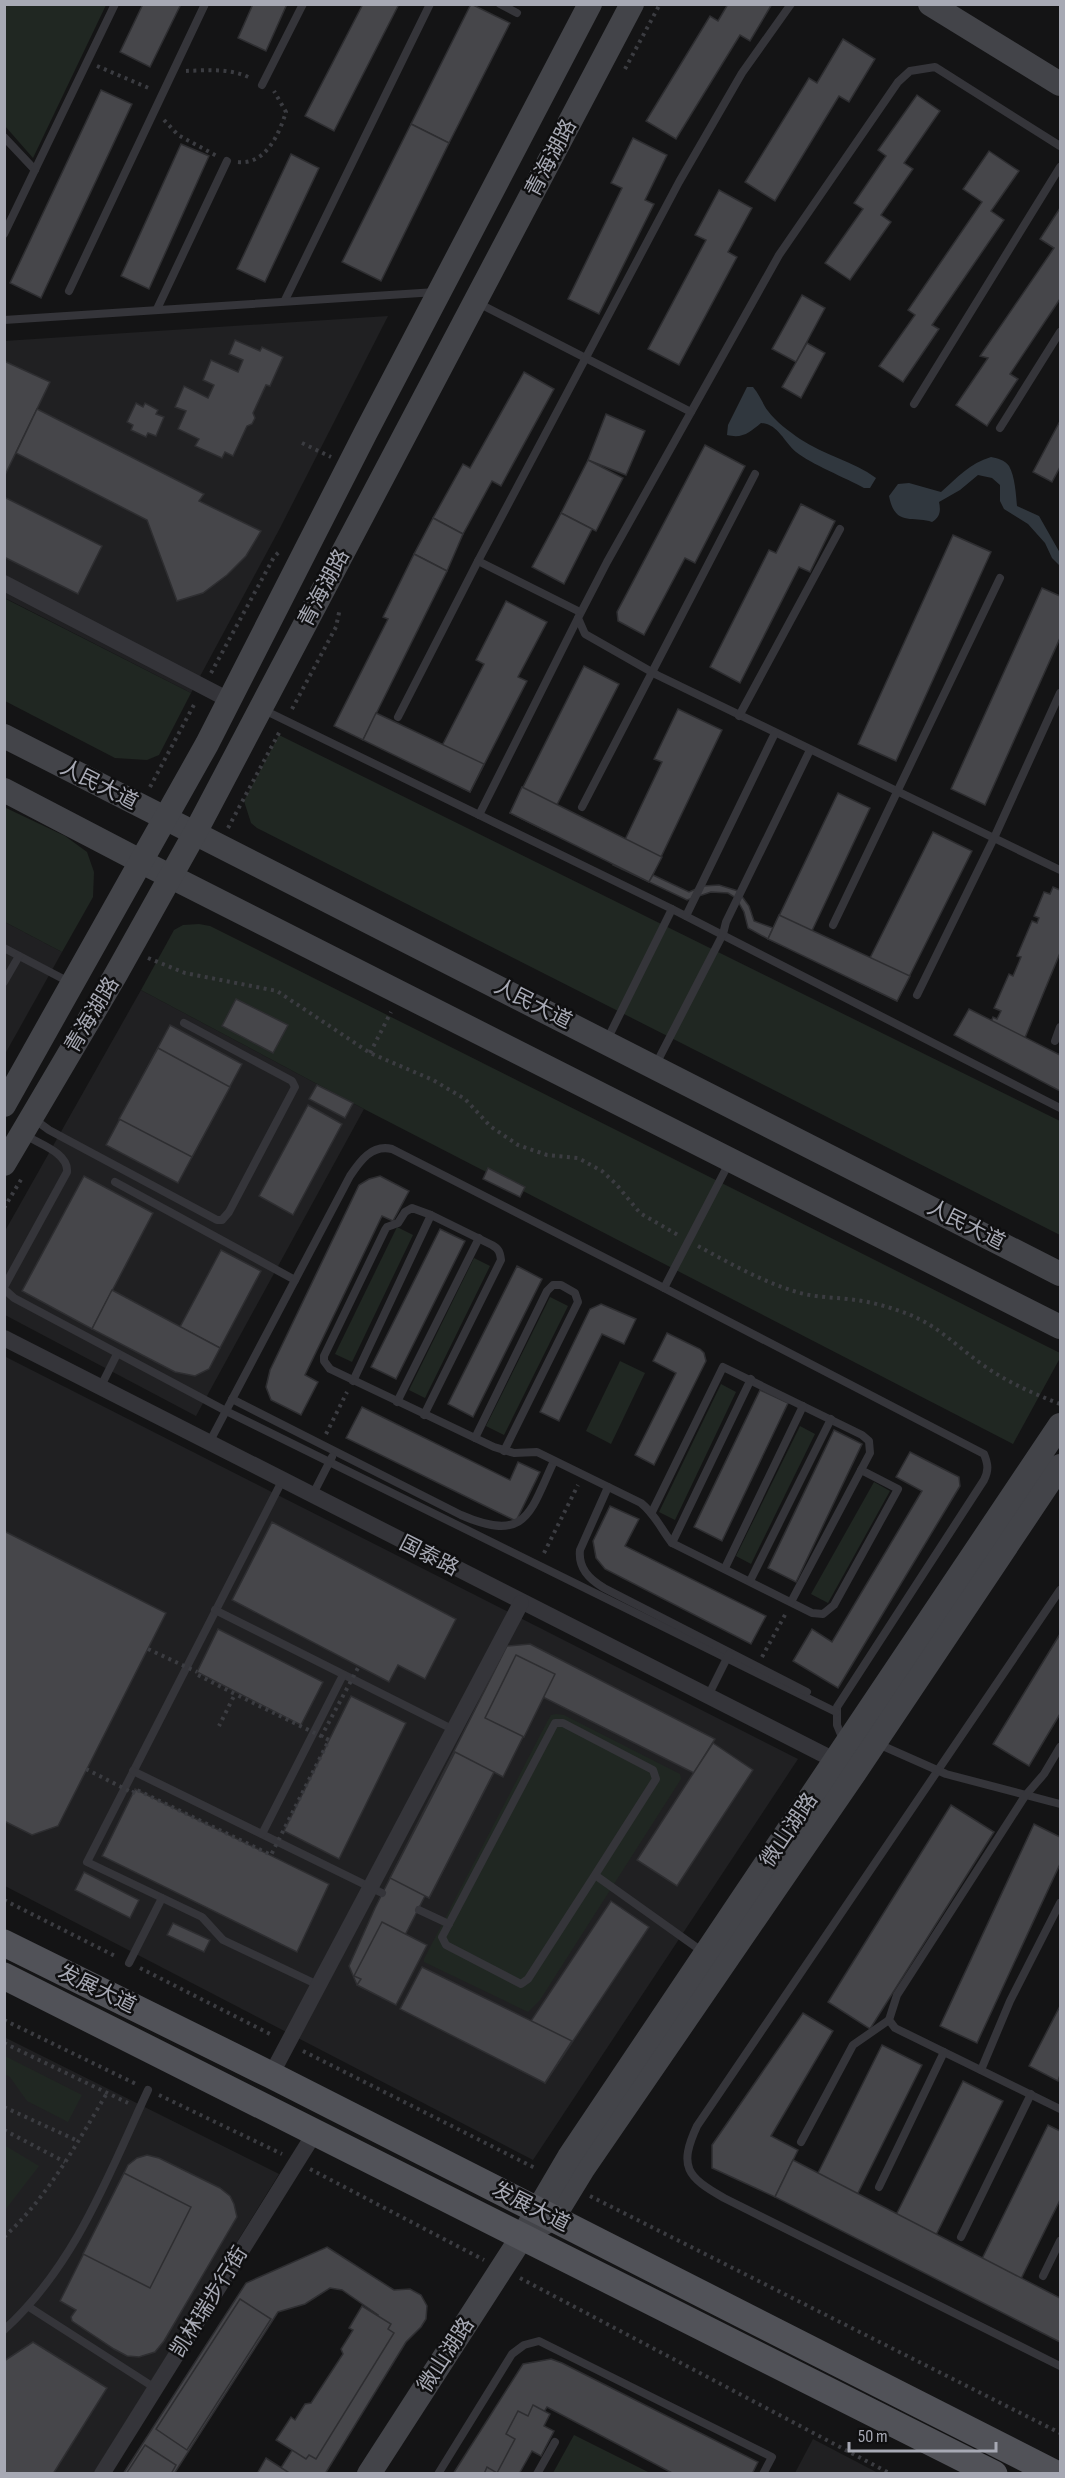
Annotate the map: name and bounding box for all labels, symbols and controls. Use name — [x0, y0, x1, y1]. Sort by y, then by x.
street label: 青海湖路 — [520, 115, 582, 201]
street label: 青海湖路 — [293, 545, 355, 631]
street label: 人民大道 — [56, 755, 142, 815]
street label: 青海湖路 — [60, 973, 124, 1057]
street label: 人民大道 — [490, 974, 576, 1034]
street label: 人民大道 — [923, 1195, 1009, 1255]
street label: 国泰路 — [395, 1531, 463, 1581]
street label: 微山湖路 — [755, 1788, 823, 1872]
street label: 发展大道 — [54, 1959, 140, 2019]
street label: 发展大道 — [488, 2177, 574, 2237]
street label: 凯林瑞步行街 — [165, 2242, 253, 2362]
street label: 微山湖路 — [413, 2313, 479, 2397]
scale bar — [849, 2415, 996, 2453]
text: 50 m — [858, 2426, 888, 2447]

